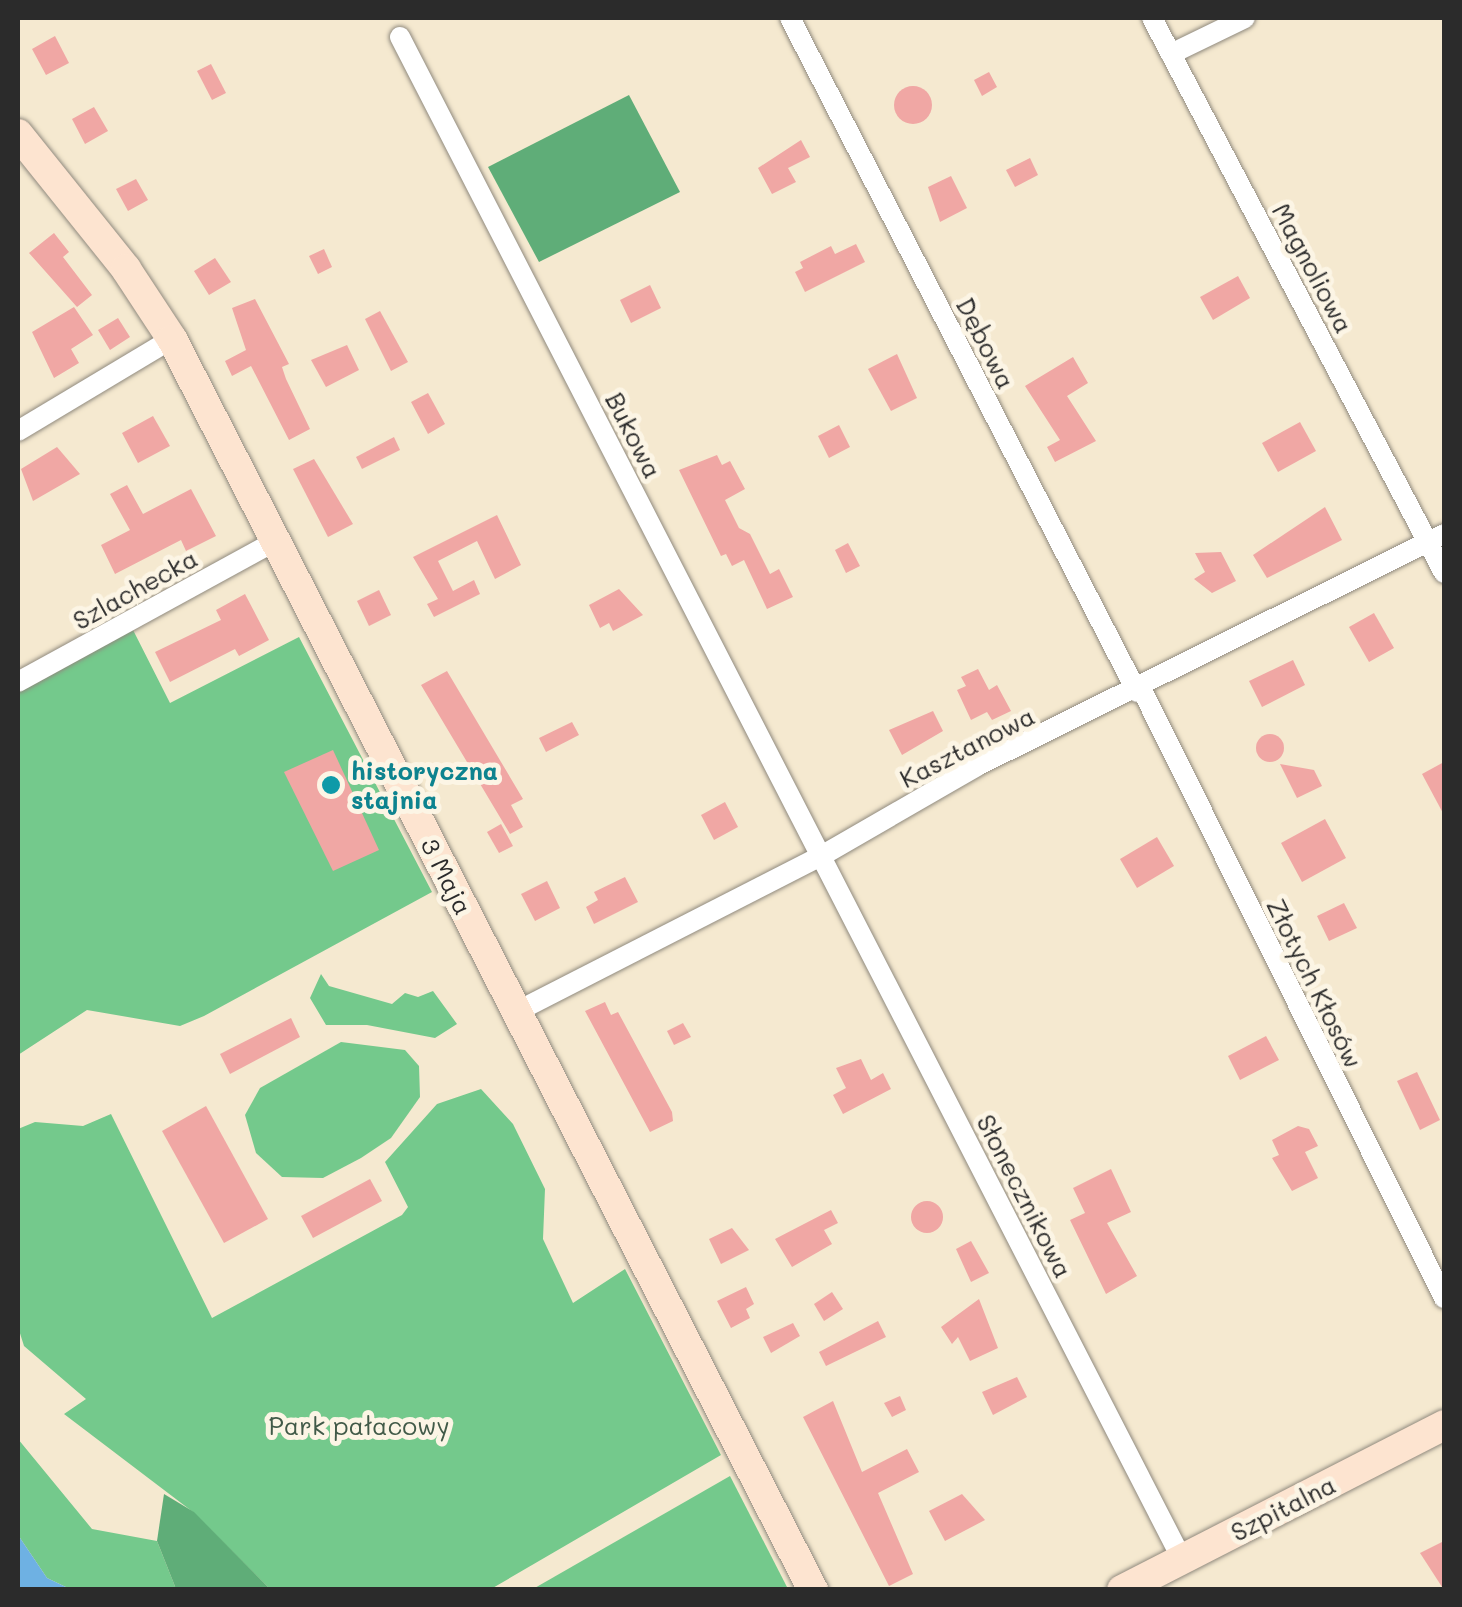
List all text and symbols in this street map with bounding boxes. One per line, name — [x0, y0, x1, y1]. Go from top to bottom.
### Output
street label: Magnoliowa — [1266, 198, 1360, 338]
street label: Dębowa — [950, 292, 1022, 394]
street label: Bukowa — [600, 387, 668, 483]
street label: Szlachecka — [68, 543, 202, 635]
street label: Kasztanowa — [895, 700, 1039, 794]
place label: historyczna stajnia — [351, 756, 498, 815]
marker: historyczna stajnia — [320, 774, 342, 796]
street label: 3 Maja — [415, 833, 479, 919]
street label: Złotych Kłosów — [1261, 894, 1369, 1072]
street label: Słonecznikowa — [971, 1109, 1079, 1283]
park label: Park pałacowy — [269, 1410, 449, 1440]
street label: Szpitalna — [1226, 1469, 1340, 1547]

